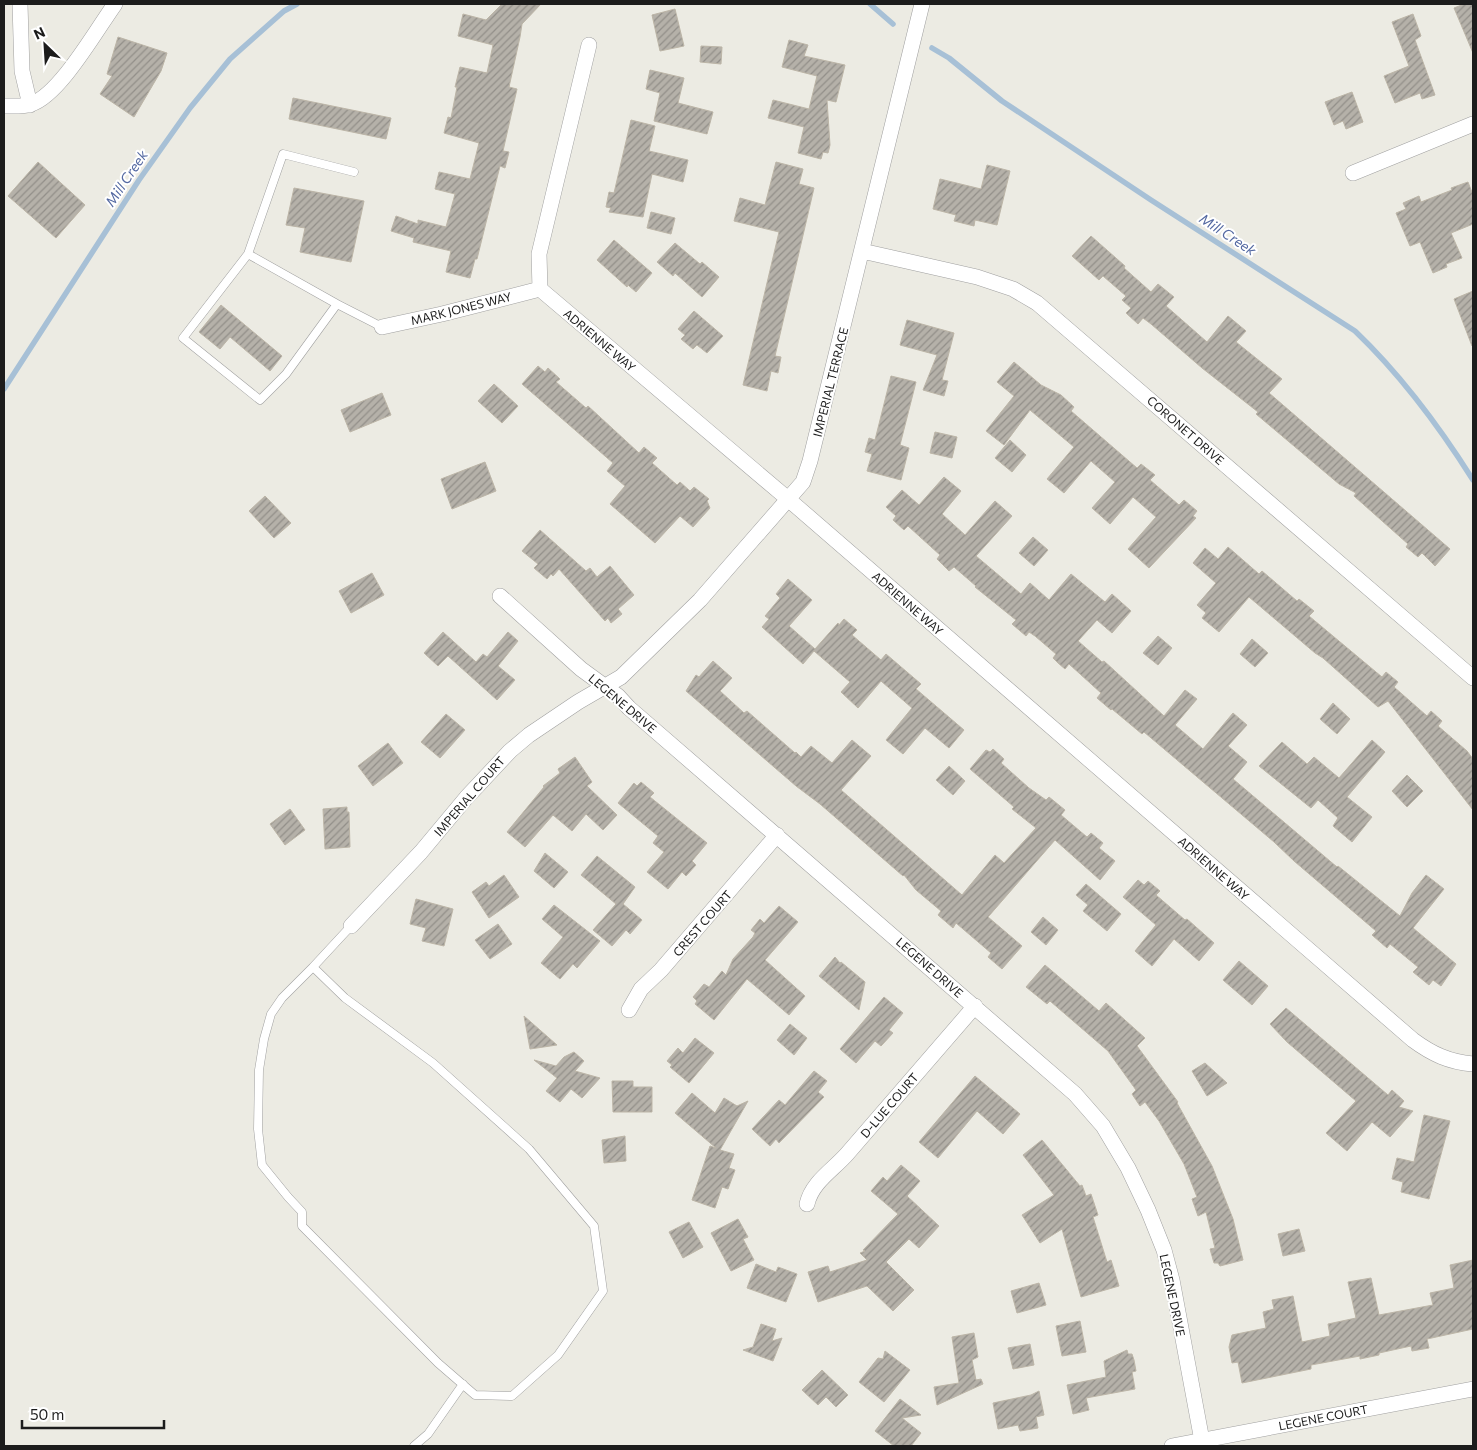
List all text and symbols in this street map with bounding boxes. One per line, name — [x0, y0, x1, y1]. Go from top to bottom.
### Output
north arrow — [20, 20, 70, 70]
text: N — [31, 23, 48, 43]
water label: Mill Creek — [101, 146, 151, 209]
water label: Mill Creek — [1196, 209, 1260, 259]
street label: MARK JONES WAY — [409, 289, 513, 328]
street label: ADRIENNE WAY — [561, 306, 639, 374]
street label: IMPERIAL TERRACE — [810, 326, 850, 438]
street label: CORONET DRIVE — [1145, 393, 1227, 467]
street label: ADRIENNE WAY — [870, 568, 947, 638]
street label: LEGENE DRIVE — [586, 671, 660, 735]
street label: IMPERIAL COURT — [431, 753, 507, 839]
street label: ADRIENNE WAY — [1176, 833, 1253, 903]
street label: CREST COURT — [670, 887, 735, 959]
street label: LEGENE DRIVE — [894, 934, 966, 1000]
street label: D-LUE COURT — [857, 1070, 921, 1140]
street label: LEGENE DRIVE — [1157, 1252, 1189, 1338]
scale bar — [22, 1398, 165, 1430]
street label: LEGENE COURT — [1277, 1401, 1369, 1433]
text: 50 m — [30, 1405, 64, 1423]

